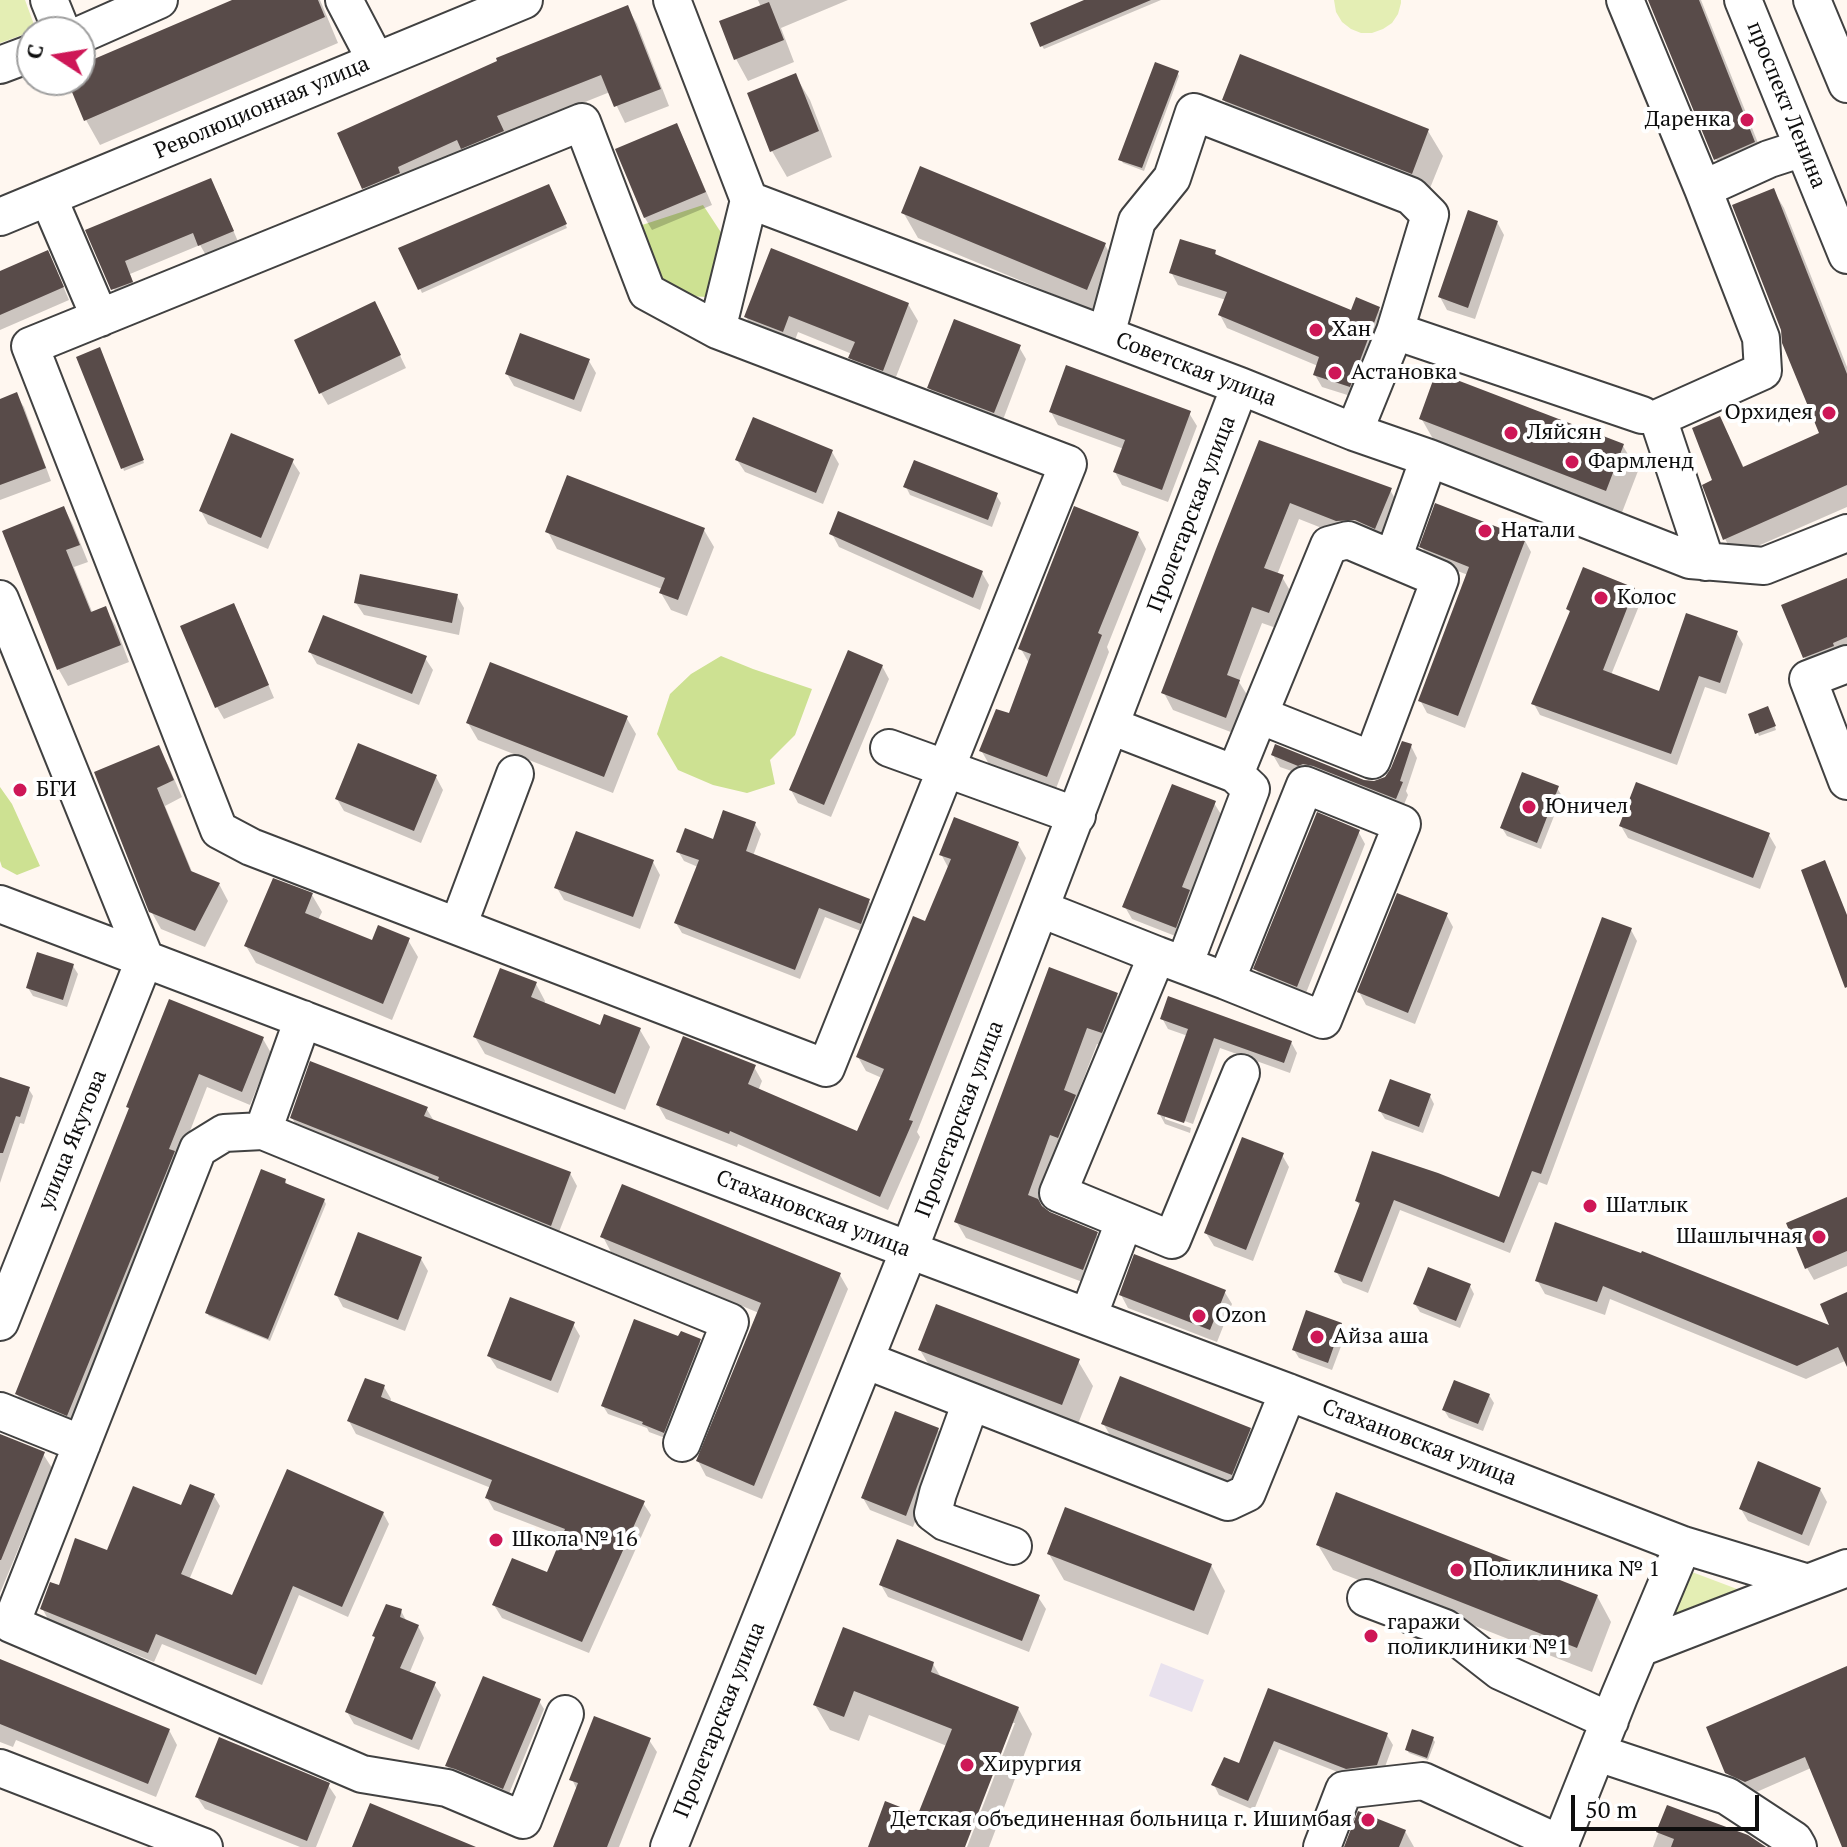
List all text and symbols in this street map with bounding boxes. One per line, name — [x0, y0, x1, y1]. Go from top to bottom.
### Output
north arrow — [16, 16, 96, 96]
street label: проспект Ленина — [1740, 18, 1832, 192]
text: С — [18, 41, 50, 61]
street label: Революционная улица — [151, 51, 373, 165]
place label: Даренка — [1645, 107, 1731, 133]
marker: Даренка — [1738, 111, 1756, 129]
place label: Хан — [1332, 317, 1371, 343]
marker: Хан — [1307, 321, 1325, 339]
street label: Советская улица — [1112, 327, 1280, 413]
place label: Астановка — [1351, 360, 1457, 386]
marker: Астановка — [1326, 364, 1344, 382]
place label: Орхидея — [1725, 400, 1813, 426]
marker: Орхидея — [1820, 404, 1838, 422]
street label: Пролетарская улица — [1142, 412, 1242, 616]
place label: Ляйсян — [1527, 420, 1602, 446]
marker: Ляйсян — [1502, 424, 1520, 442]
place label: Фармленд — [1588, 449, 1694, 475]
marker: Фармленд — [1563, 453, 1581, 471]
place label: Натали — [1501, 518, 1576, 544]
marker: Натали — [1476, 522, 1494, 540]
place label: Колос — [1617, 585, 1676, 611]
marker: Колос — [1592, 589, 1610, 607]
place label: БГИ — [36, 777, 77, 803]
marker: БГИ — [11, 781, 29, 799]
place label: Юничел — [1545, 794, 1628, 820]
marker: Юничел — [1520, 798, 1538, 816]
street label: Пролетарская улица — [910, 1017, 1010, 1221]
street label: улица Якутова — [33, 1066, 113, 1214]
street label: Стахановская улица — [712, 1165, 914, 1263]
place label: Шатлык — [1606, 1193, 1688, 1219]
marker: Шатлык — [1581, 1197, 1599, 1215]
place label: Шашлычная — [1676, 1224, 1803, 1250]
marker: Шашлычная — [1810, 1228, 1828, 1246]
place label: Ozon — [1215, 1303, 1267, 1329]
marker: Ozon — [1190, 1307, 1208, 1325]
place label: Айза аша — [1333, 1324, 1429, 1350]
marker: Айза аша — [1308, 1328, 1326, 1346]
street label: Стахановская улица — [1318, 1394, 1520, 1492]
place label: Школа № 16 — [512, 1527, 638, 1553]
marker: Школа № 16 — [487, 1531, 505, 1549]
place label: Поликлиника № 1 — [1473, 1557, 1660, 1583]
marker: Поликлиника № 1 — [1448, 1561, 1466, 1579]
place label: гаражи поликлиники №1 — [1387, 1610, 1569, 1662]
street label: Пролетарская улица — [669, 1619, 771, 1821]
marker: гаражи поликлиники №1 — [1362, 1627, 1380, 1645]
place label: Хирургия — [983, 1752, 1082, 1778]
marker: Хирургия — [958, 1756, 976, 1774]
scale bar — [1575, 1779, 1763, 1829]
text: 50 m — [1585, 1793, 1637, 1825]
place label: Детская объединенная больница г. Ишимбая — [890, 1807, 1352, 1833]
marker: Детская объединенная больница г. Ишимбая — [1359, 1811, 1377, 1829]

